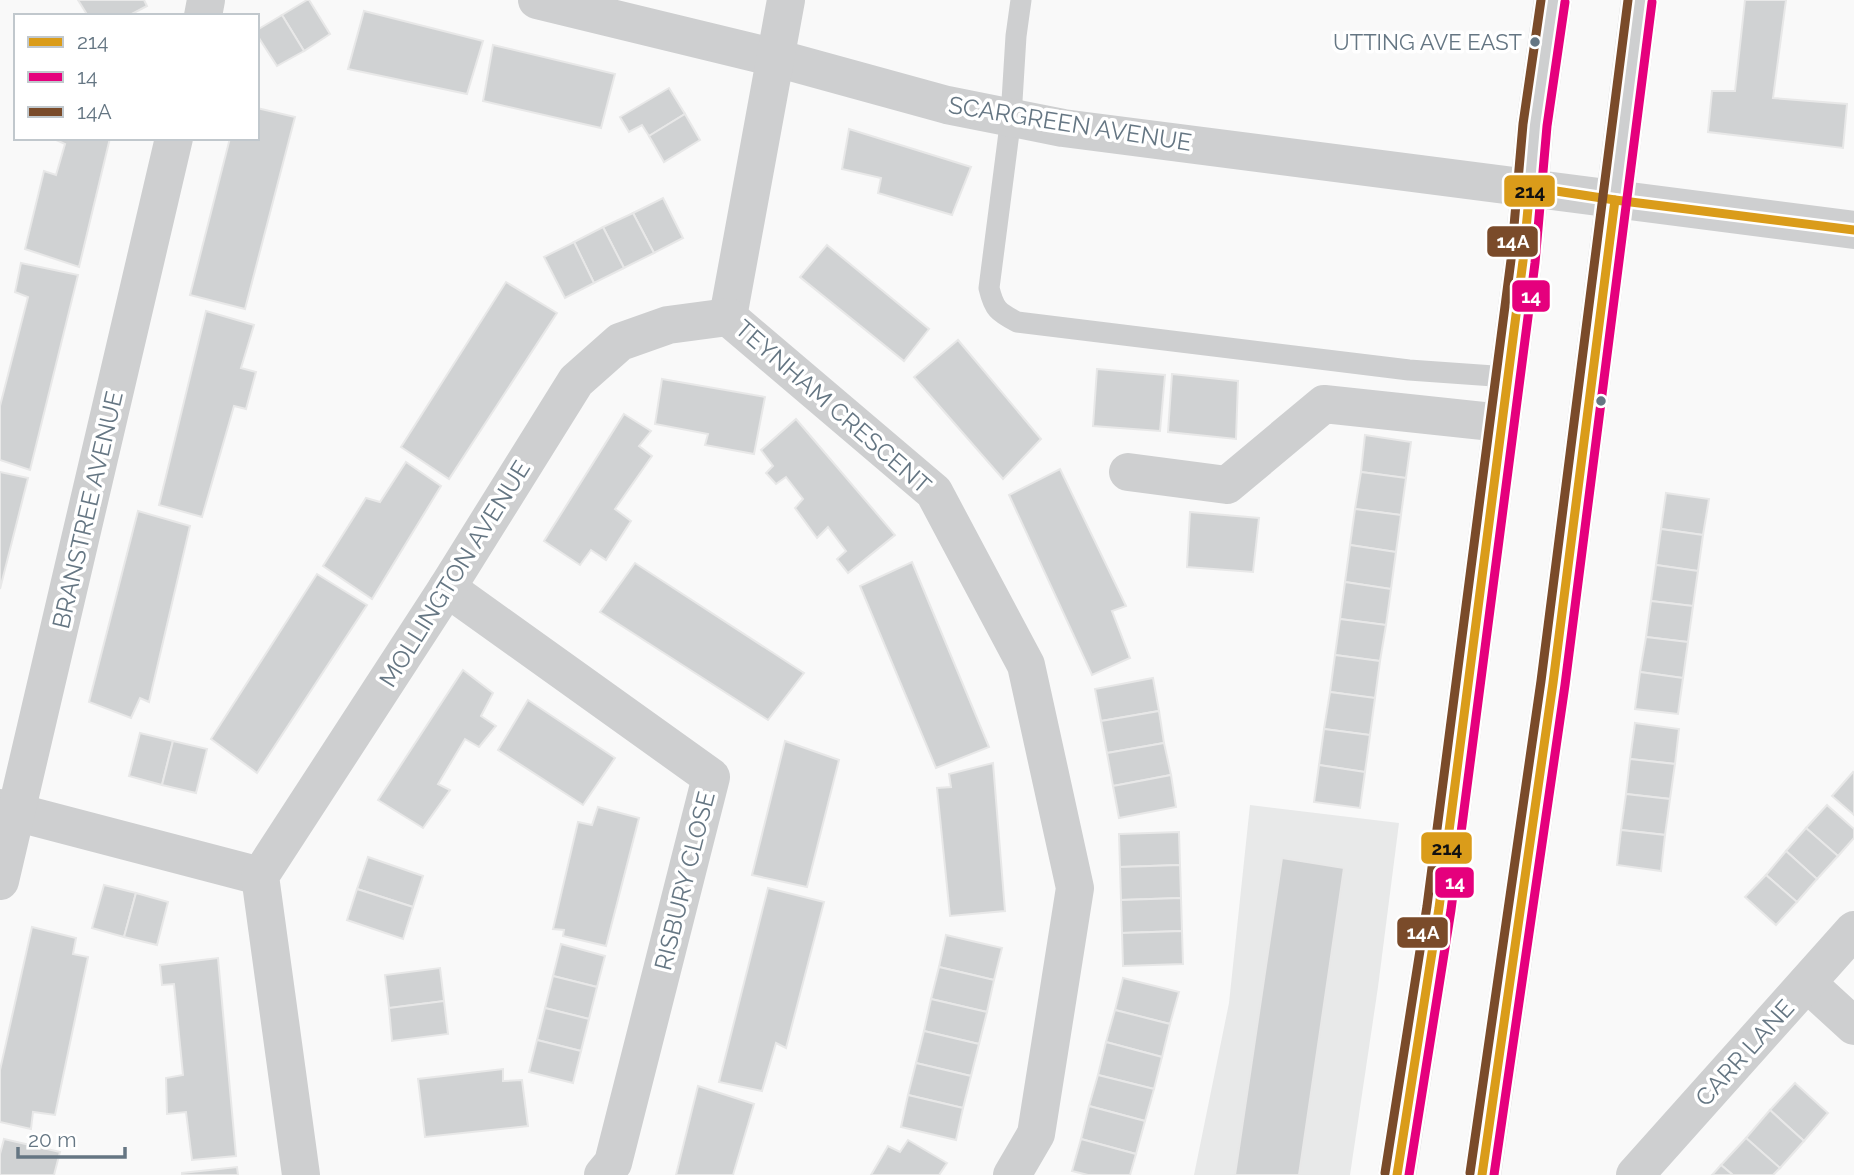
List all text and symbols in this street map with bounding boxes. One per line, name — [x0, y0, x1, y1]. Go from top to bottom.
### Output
legend — [14, 14, 259, 140]
text: 214 — [77, 29, 108, 54]
place label: UTTING AVE EAST — [1333, 29, 1523, 55]
marker: UTTING AVE EAST — [1528, 35, 1542, 49]
text: 14 — [77, 64, 97, 89]
street label: SCARGREEN AVENUE — [946, 90, 1194, 157]
text: 14A — [77, 99, 112, 124]
line badge: 214 — [1503, 174, 1556, 208]
text: 214 — [1515, 180, 1546, 202]
line badge: 14A — [1486, 225, 1539, 258]
text: 14A — [1496, 230, 1530, 252]
line badge: 14 — [1511, 279, 1551, 313]
text: 14 — [1521, 285, 1541, 307]
street label: TEYNHAM CRESCENT — [729, 314, 937, 500]
street label: BRANSTREE AVENUE — [46, 388, 129, 631]
unlabelled marker — [1594, 394, 1608, 408]
street label: MOLLINGTON AVENUE — [373, 455, 536, 692]
street label: RISBURY CLOSE — [648, 789, 721, 973]
line badge: 214 — [1420, 831, 1473, 865]
text: 214 — [1432, 837, 1463, 859]
line badge: 14 — [1434, 866, 1475, 899]
text: 14 — [1445, 871, 1465, 893]
line badge: 14A — [1396, 916, 1449, 949]
text: 14A — [1406, 921, 1440, 943]
street label: CARR LANE — [1689, 993, 1800, 1112]
scale bar — [18, 1116, 124, 1160]
text: 20 m — [28, 1127, 76, 1152]

